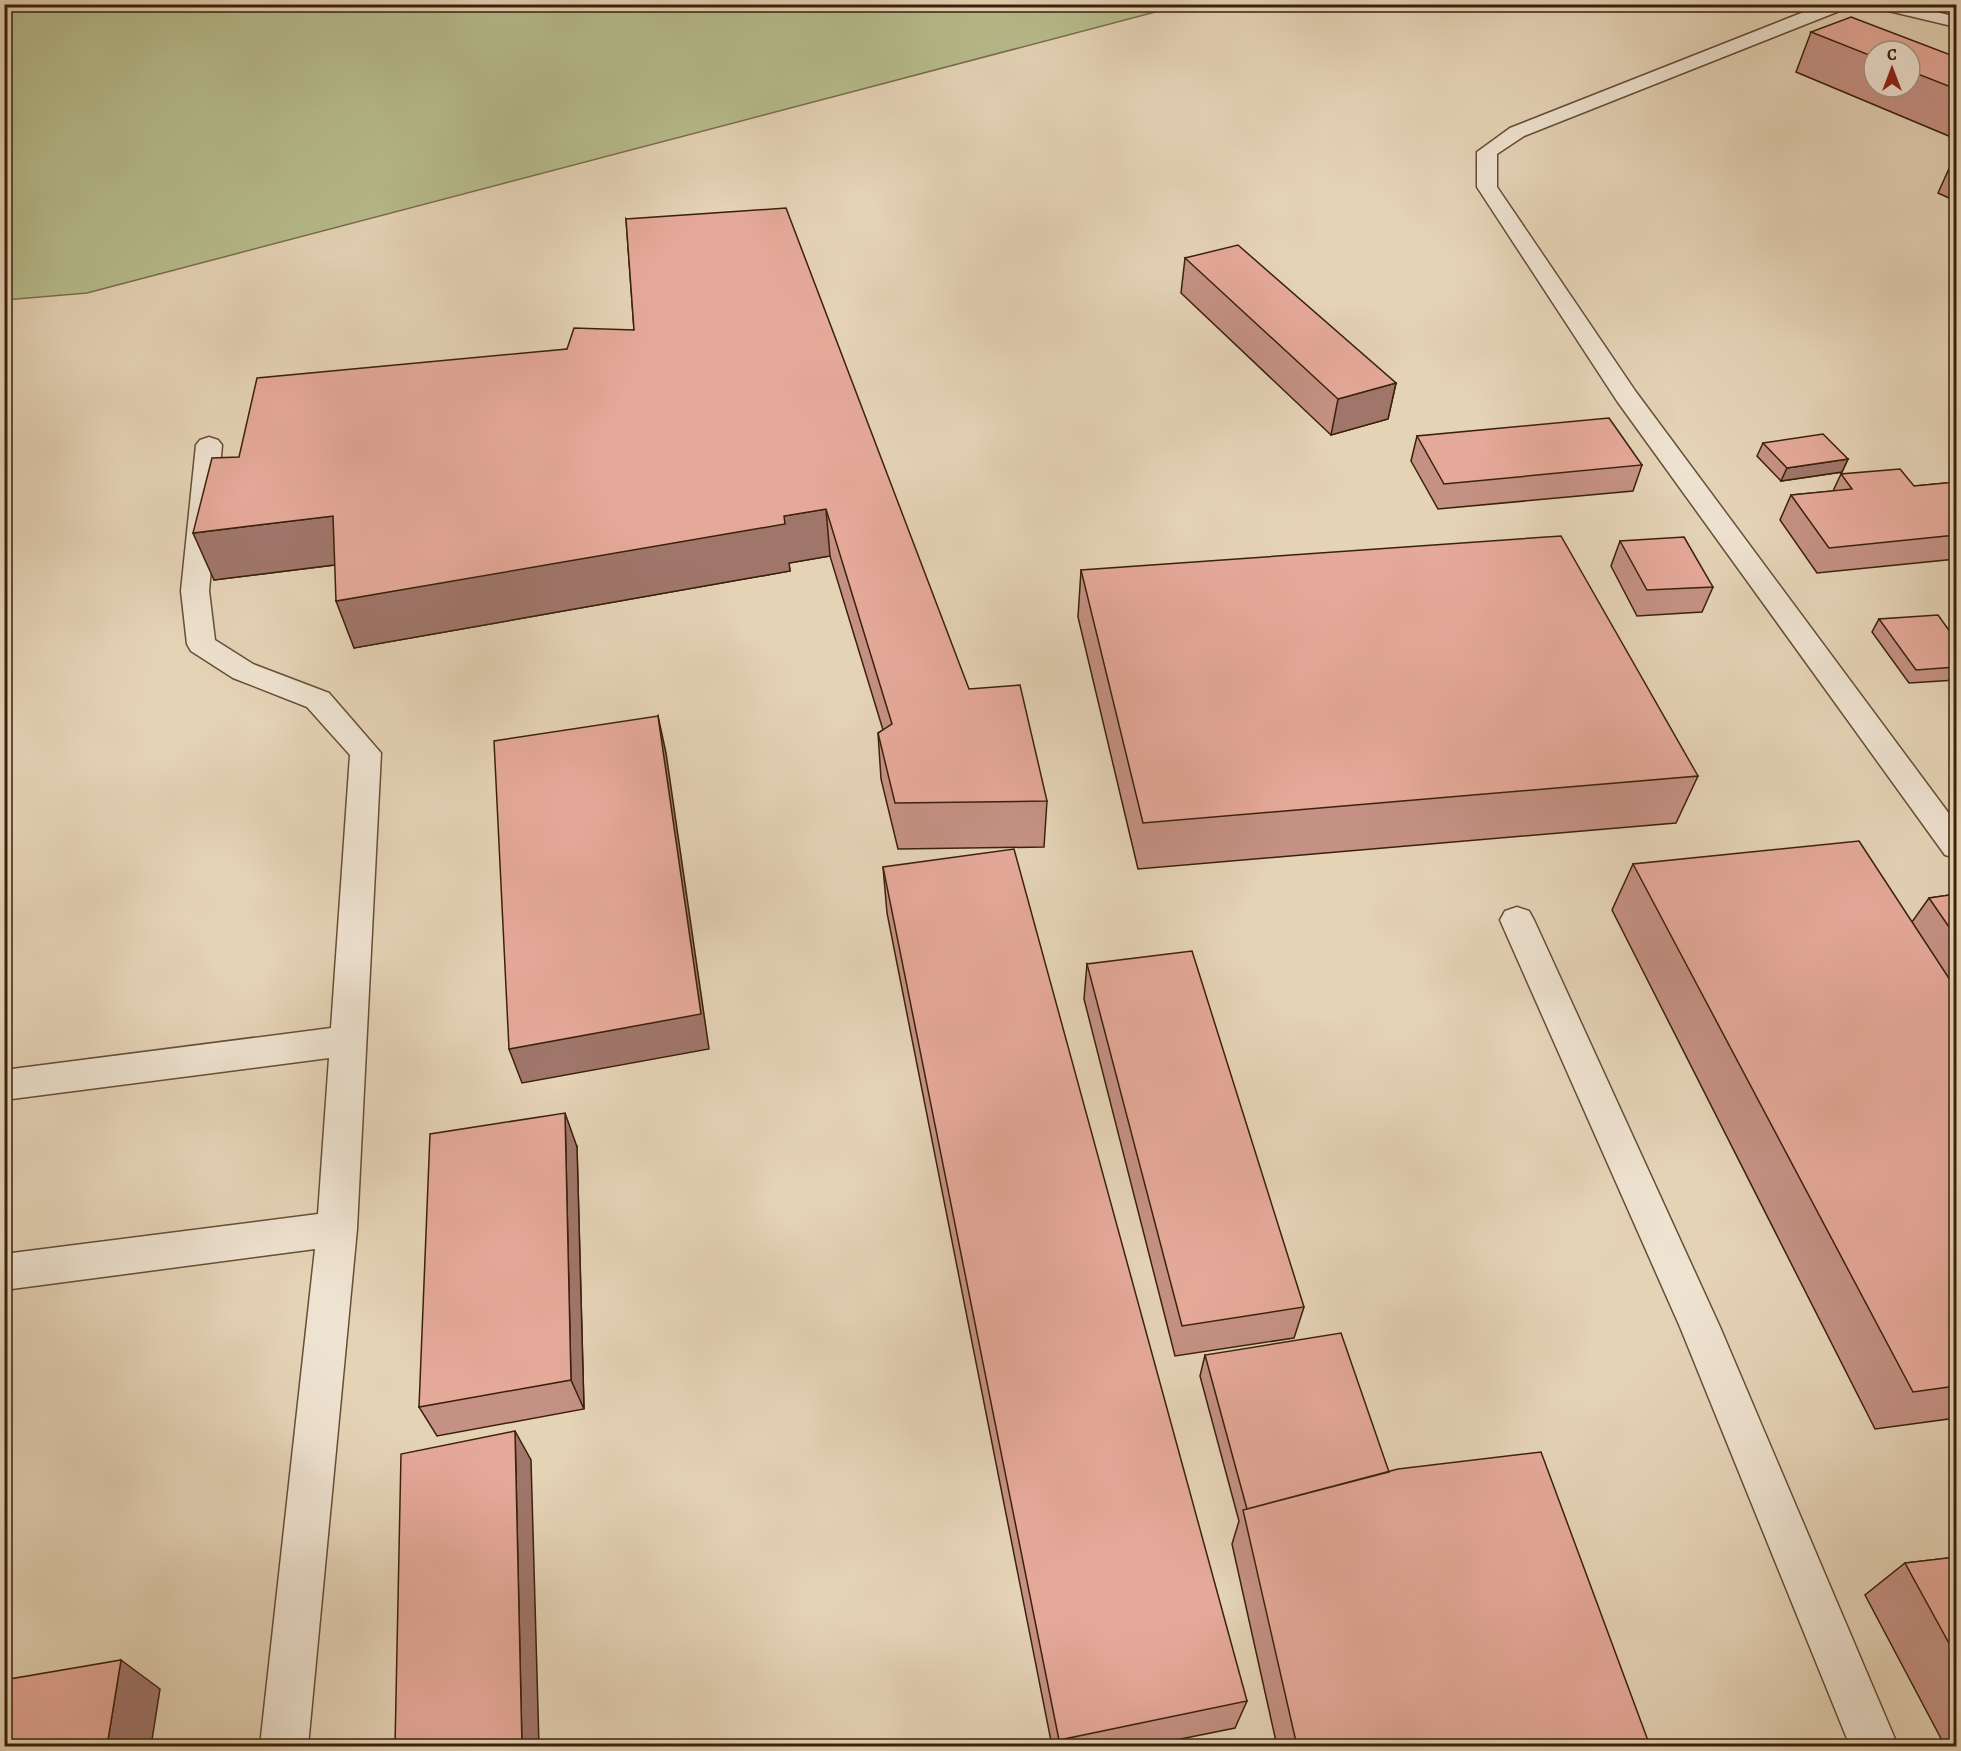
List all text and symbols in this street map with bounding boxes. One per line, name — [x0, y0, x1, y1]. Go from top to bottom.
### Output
north arrow — [1862, 39, 1922, 99]
text: С — [1887, 44, 1897, 66]

